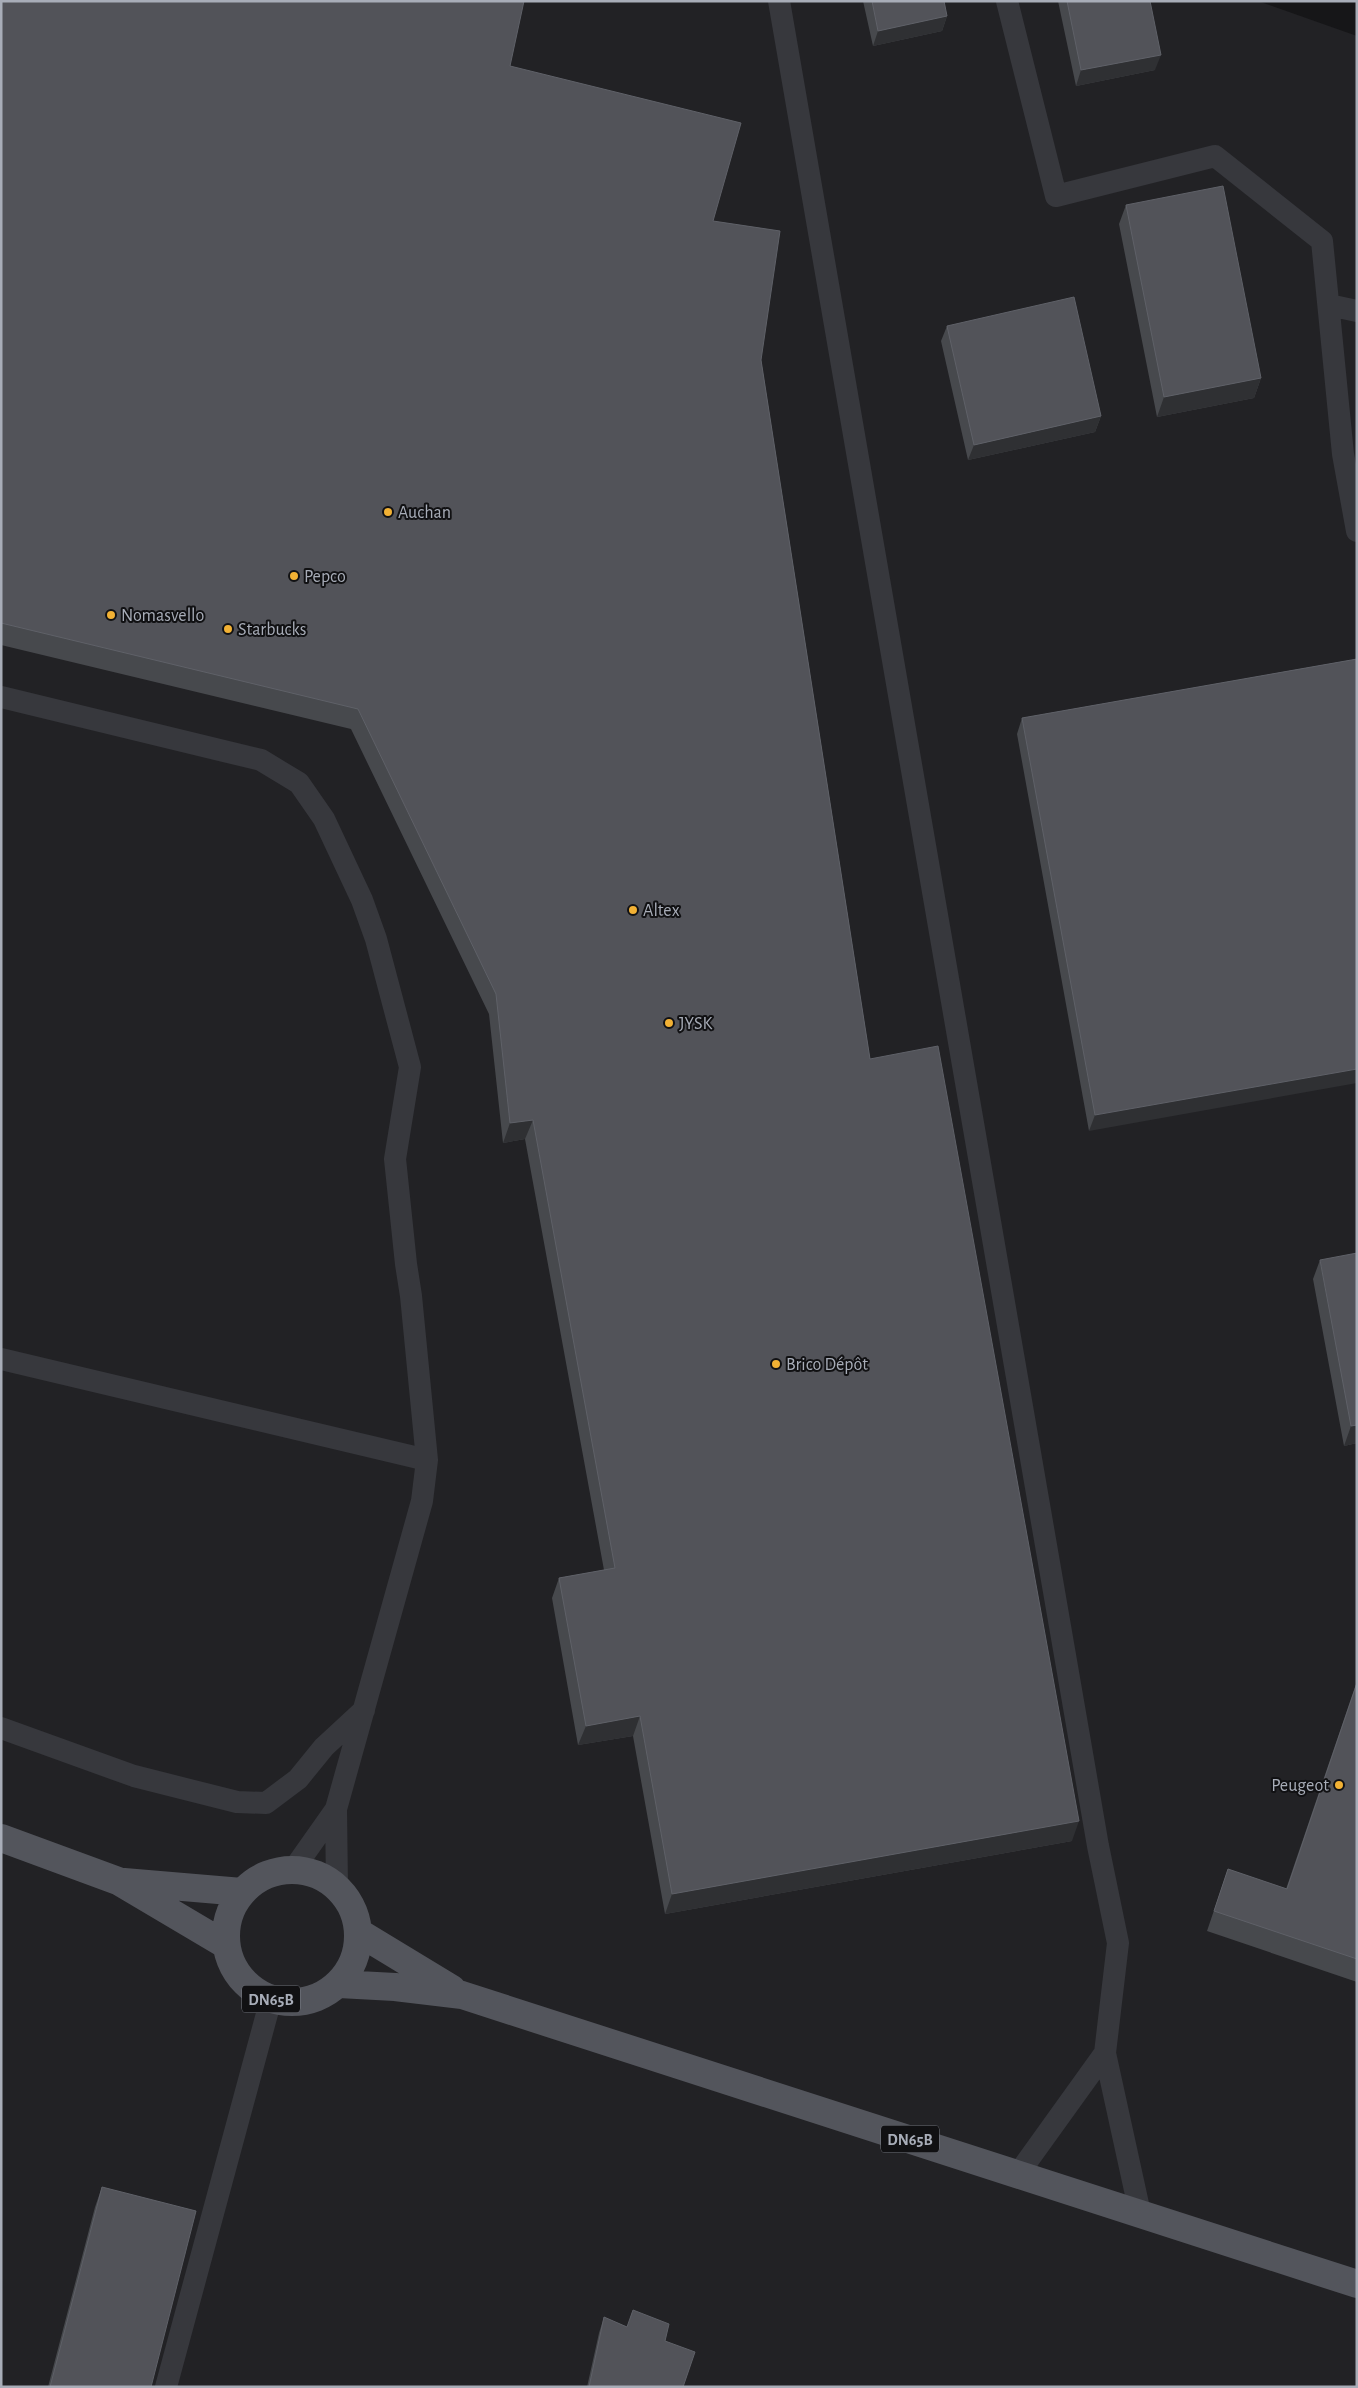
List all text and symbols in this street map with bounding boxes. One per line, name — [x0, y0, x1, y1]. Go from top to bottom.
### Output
place label: Auchan — [398, 504, 451, 522]
marker: Auchan — [382, 506, 394, 518]
place label: Pepco — [304, 568, 346, 586]
marker: Pepco — [288, 570, 300, 582]
place label: Nomasvello — [121, 607, 205, 625]
marker: Nomasvello — [105, 609, 117, 621]
place label: Starbucks — [238, 621, 306, 639]
marker: Starbucks — [222, 623, 234, 635]
place label: Altex — [643, 902, 680, 920]
marker: Altex — [627, 904, 639, 916]
place label: JYSK — [679, 1015, 713, 1033]
marker: JYSK — [663, 1017, 675, 1029]
place label: Brico Dépôt — [786, 1356, 868, 1374]
marker: Brico Dépôt — [770, 1358, 782, 1370]
place label: Peugeot — [1271, 1777, 1329, 1795]
marker: Peugeot — [1333, 1779, 1345, 1791]
road number: DN65B — [242, 1986, 300, 2012]
road number: DN65B — [881, 2126, 939, 2152]

